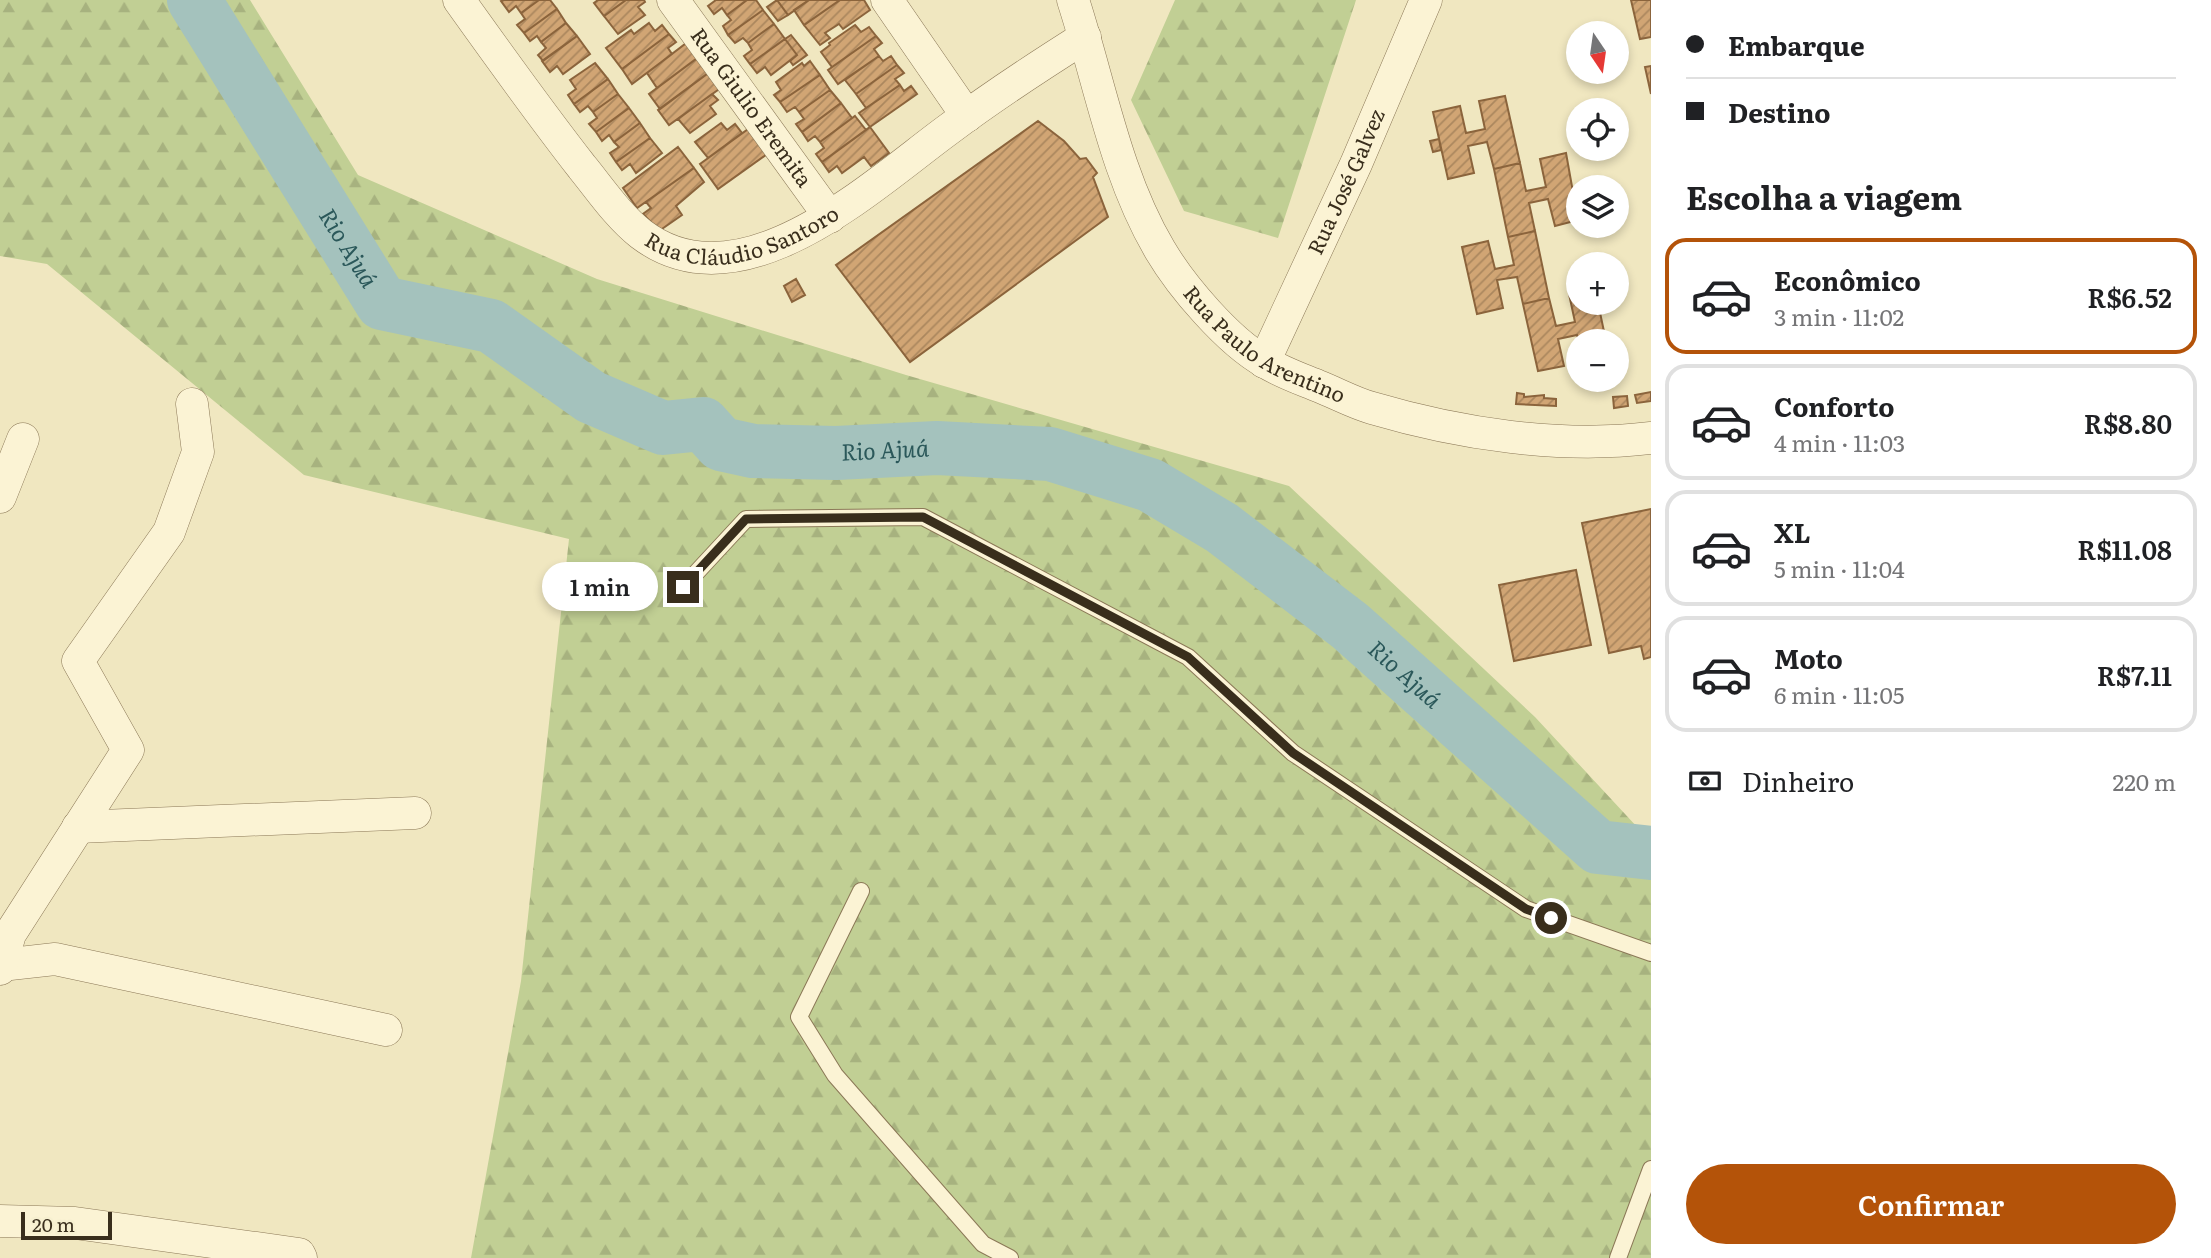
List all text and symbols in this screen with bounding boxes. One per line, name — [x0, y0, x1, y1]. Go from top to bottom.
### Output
street label: Rua Giulio Eremita — [685, 20, 822, 193]
north arrow — [1566, 21, 1629, 84]
map controls — [1566, 21, 1629, 392]
text: Embarque — [1728, 25, 1865, 64]
text: Destino — [1728, 92, 1831, 131]
button: locate — [1566, 98, 1629, 161]
street label: Rua José Galvez — [1298, 103, 1391, 259]
text: Escolha a viagem — [1686, 172, 1962, 220]
button: layers — [1566, 175, 1629, 238]
street label: Rua Cláudio Santoro — [640, 196, 844, 271]
water label: Rio Ajuá — [312, 201, 387, 293]
button: + — [1566, 252, 1629, 315]
text: Econômico — [1774, 260, 1921, 299]
icon: car — [1690, 265, 1753, 328]
text: R$6.52 — [2087, 277, 2172, 316]
street label: Rua Paulo Arentino — [1177, 278, 1351, 409]
text: 3 min · 11:02 — [1774, 299, 1904, 333]
button: − — [1566, 329, 1629, 392]
text: Conforto — [1774, 386, 1894, 425]
icon: car — [1690, 391, 1753, 454]
text: R$8.80 — [2084, 403, 2172, 442]
text: 4 min · 11:03 — [1774, 425, 1905, 459]
water label: Rio Ajuá — [840, 429, 930, 468]
text: XL — [1774, 512, 1811, 551]
icon: car — [1690, 517, 1753, 580]
text: R$11.08 — [2077, 529, 2172, 568]
text: 5 min · 11:04 — [1774, 551, 1905, 585]
callout: 1 min — [543, 562, 658, 612]
text: 1 min — [570, 569, 630, 603]
route end — [667, 571, 699, 603]
water label: Rio Ajuá — [1362, 631, 1450, 715]
text: Moto — [1774, 638, 1843, 677]
icon: car — [1690, 643, 1753, 706]
text: R$7.11 — [2097, 655, 2172, 694]
text: 6 min · 11:05 — [1774, 677, 1904, 711]
text: Dinheiro — [1742, 761, 1854, 800]
icon: cash — [1686, 762, 1724, 800]
text: 220 m — [2112, 764, 2176, 798]
route start — [1535, 902, 1567, 934]
button: Confirmar — [1686, 1164, 2176, 1244]
scale bar — [21, 1209, 112, 1241]
text: 20 m — [32, 1210, 75, 1238]

